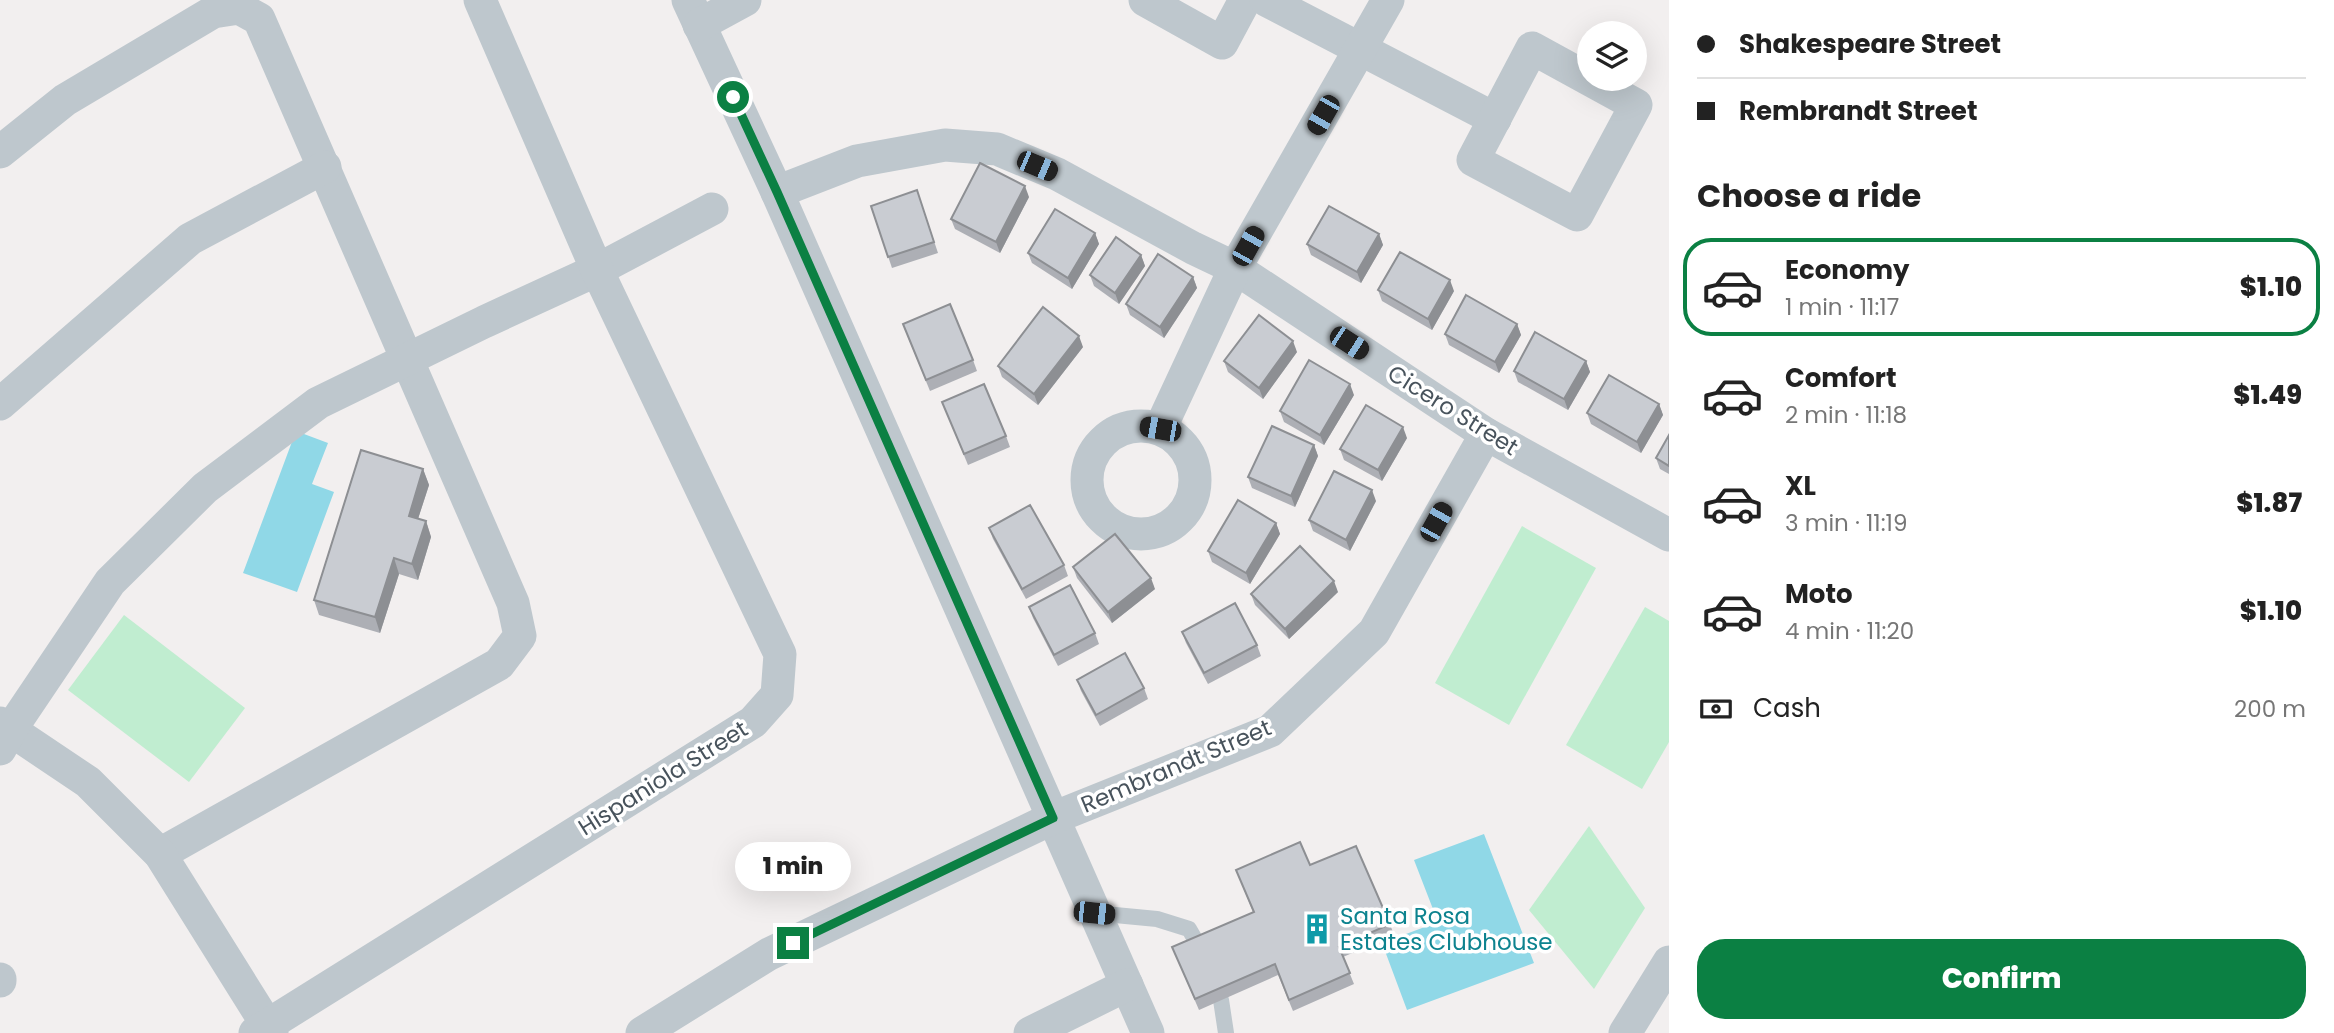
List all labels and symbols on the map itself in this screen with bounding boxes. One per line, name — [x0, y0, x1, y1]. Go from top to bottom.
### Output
route start — [717, 81, 749, 113]
car — [1304, 92, 1343, 138]
car — [1014, 148, 1061, 184]
car — [1229, 223, 1268, 269]
car — [1326, 323, 1373, 363]
street label: Cicero Street — [1382, 357, 1524, 463]
car — [1138, 415, 1183, 443]
car — [1417, 499, 1456, 545]
street label: Rembrandt Street — [1076, 711, 1276, 821]
street label: Hispaniola Street — [572, 713, 754, 843]
callout: 1 min — [735, 842, 851, 890]
car — [1073, 900, 1116, 926]
place label: Santa Rosa Estates Clubhouse — [1340, 900, 1553, 958]
building icon: Santa Rosa Estates Clubhouse — [1300, 912, 1334, 946]
route end — [777, 927, 809, 959]

